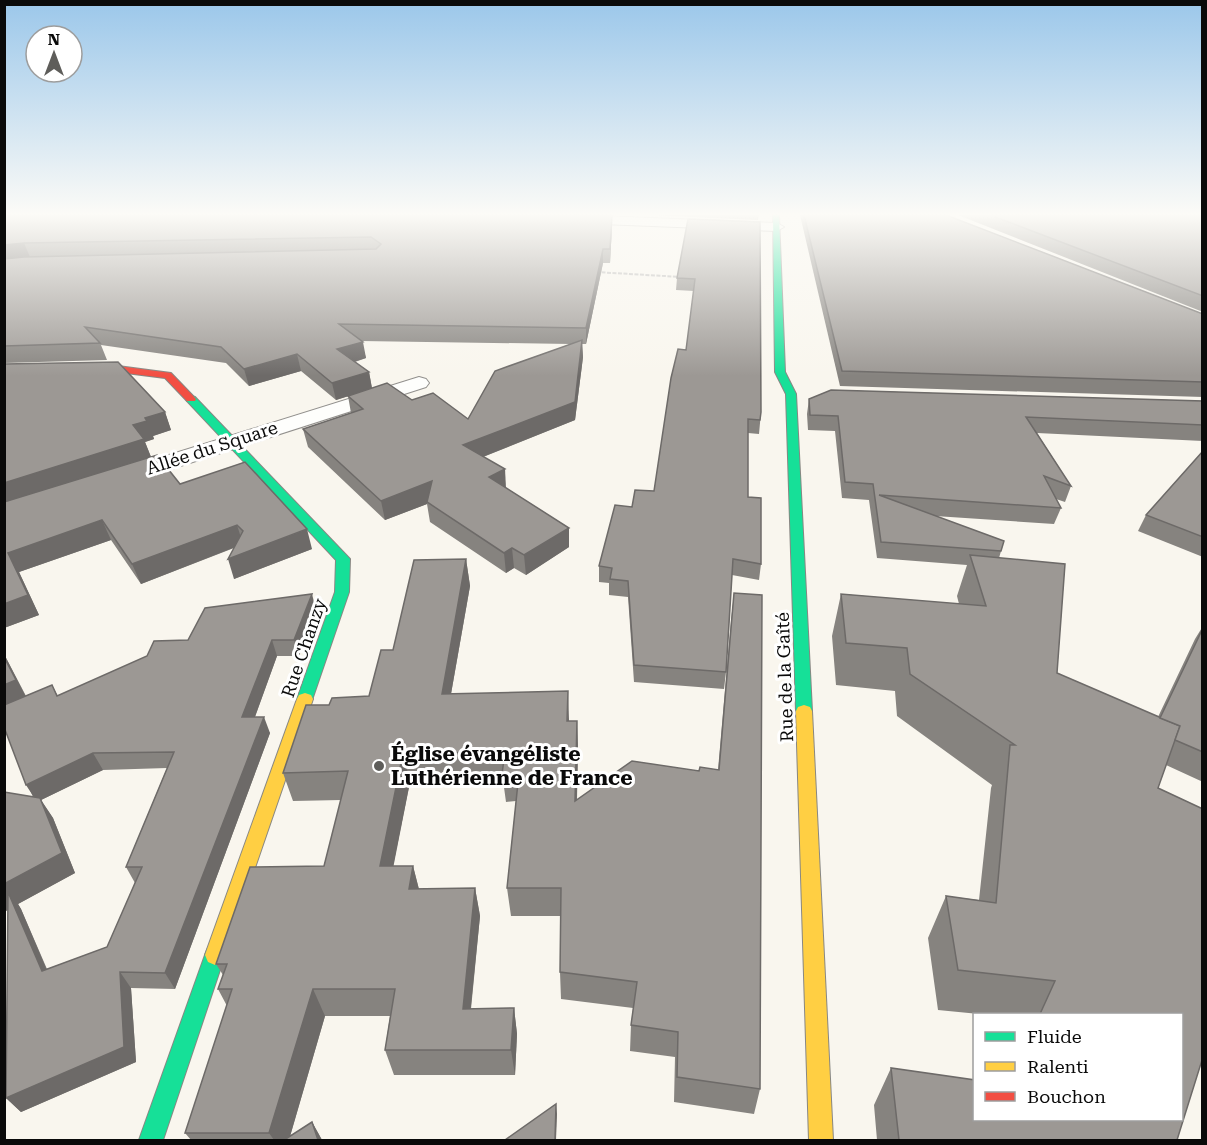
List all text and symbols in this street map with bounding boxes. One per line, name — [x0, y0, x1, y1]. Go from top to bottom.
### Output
north arrow — [24, 24, 84, 84]
text: N — [48, 30, 60, 49]
street label: Allée du Square — [144, 416, 280, 479]
street label: Rue Chanzy — [277, 595, 330, 700]
street label: Rue de la Gaîté — [772, 612, 797, 742]
place label: Église évangéliste Luthérienne de France — [391, 741, 632, 790]
marker: Église évangéliste Luthérienne de France — [372, 759, 386, 773]
legend — [973, 1013, 1183, 1121]
text: Fluide — [1027, 1026, 1082, 1047]
text: Ralenti — [1027, 1056, 1089, 1077]
text: Bouchon — [1027, 1086, 1106, 1107]

